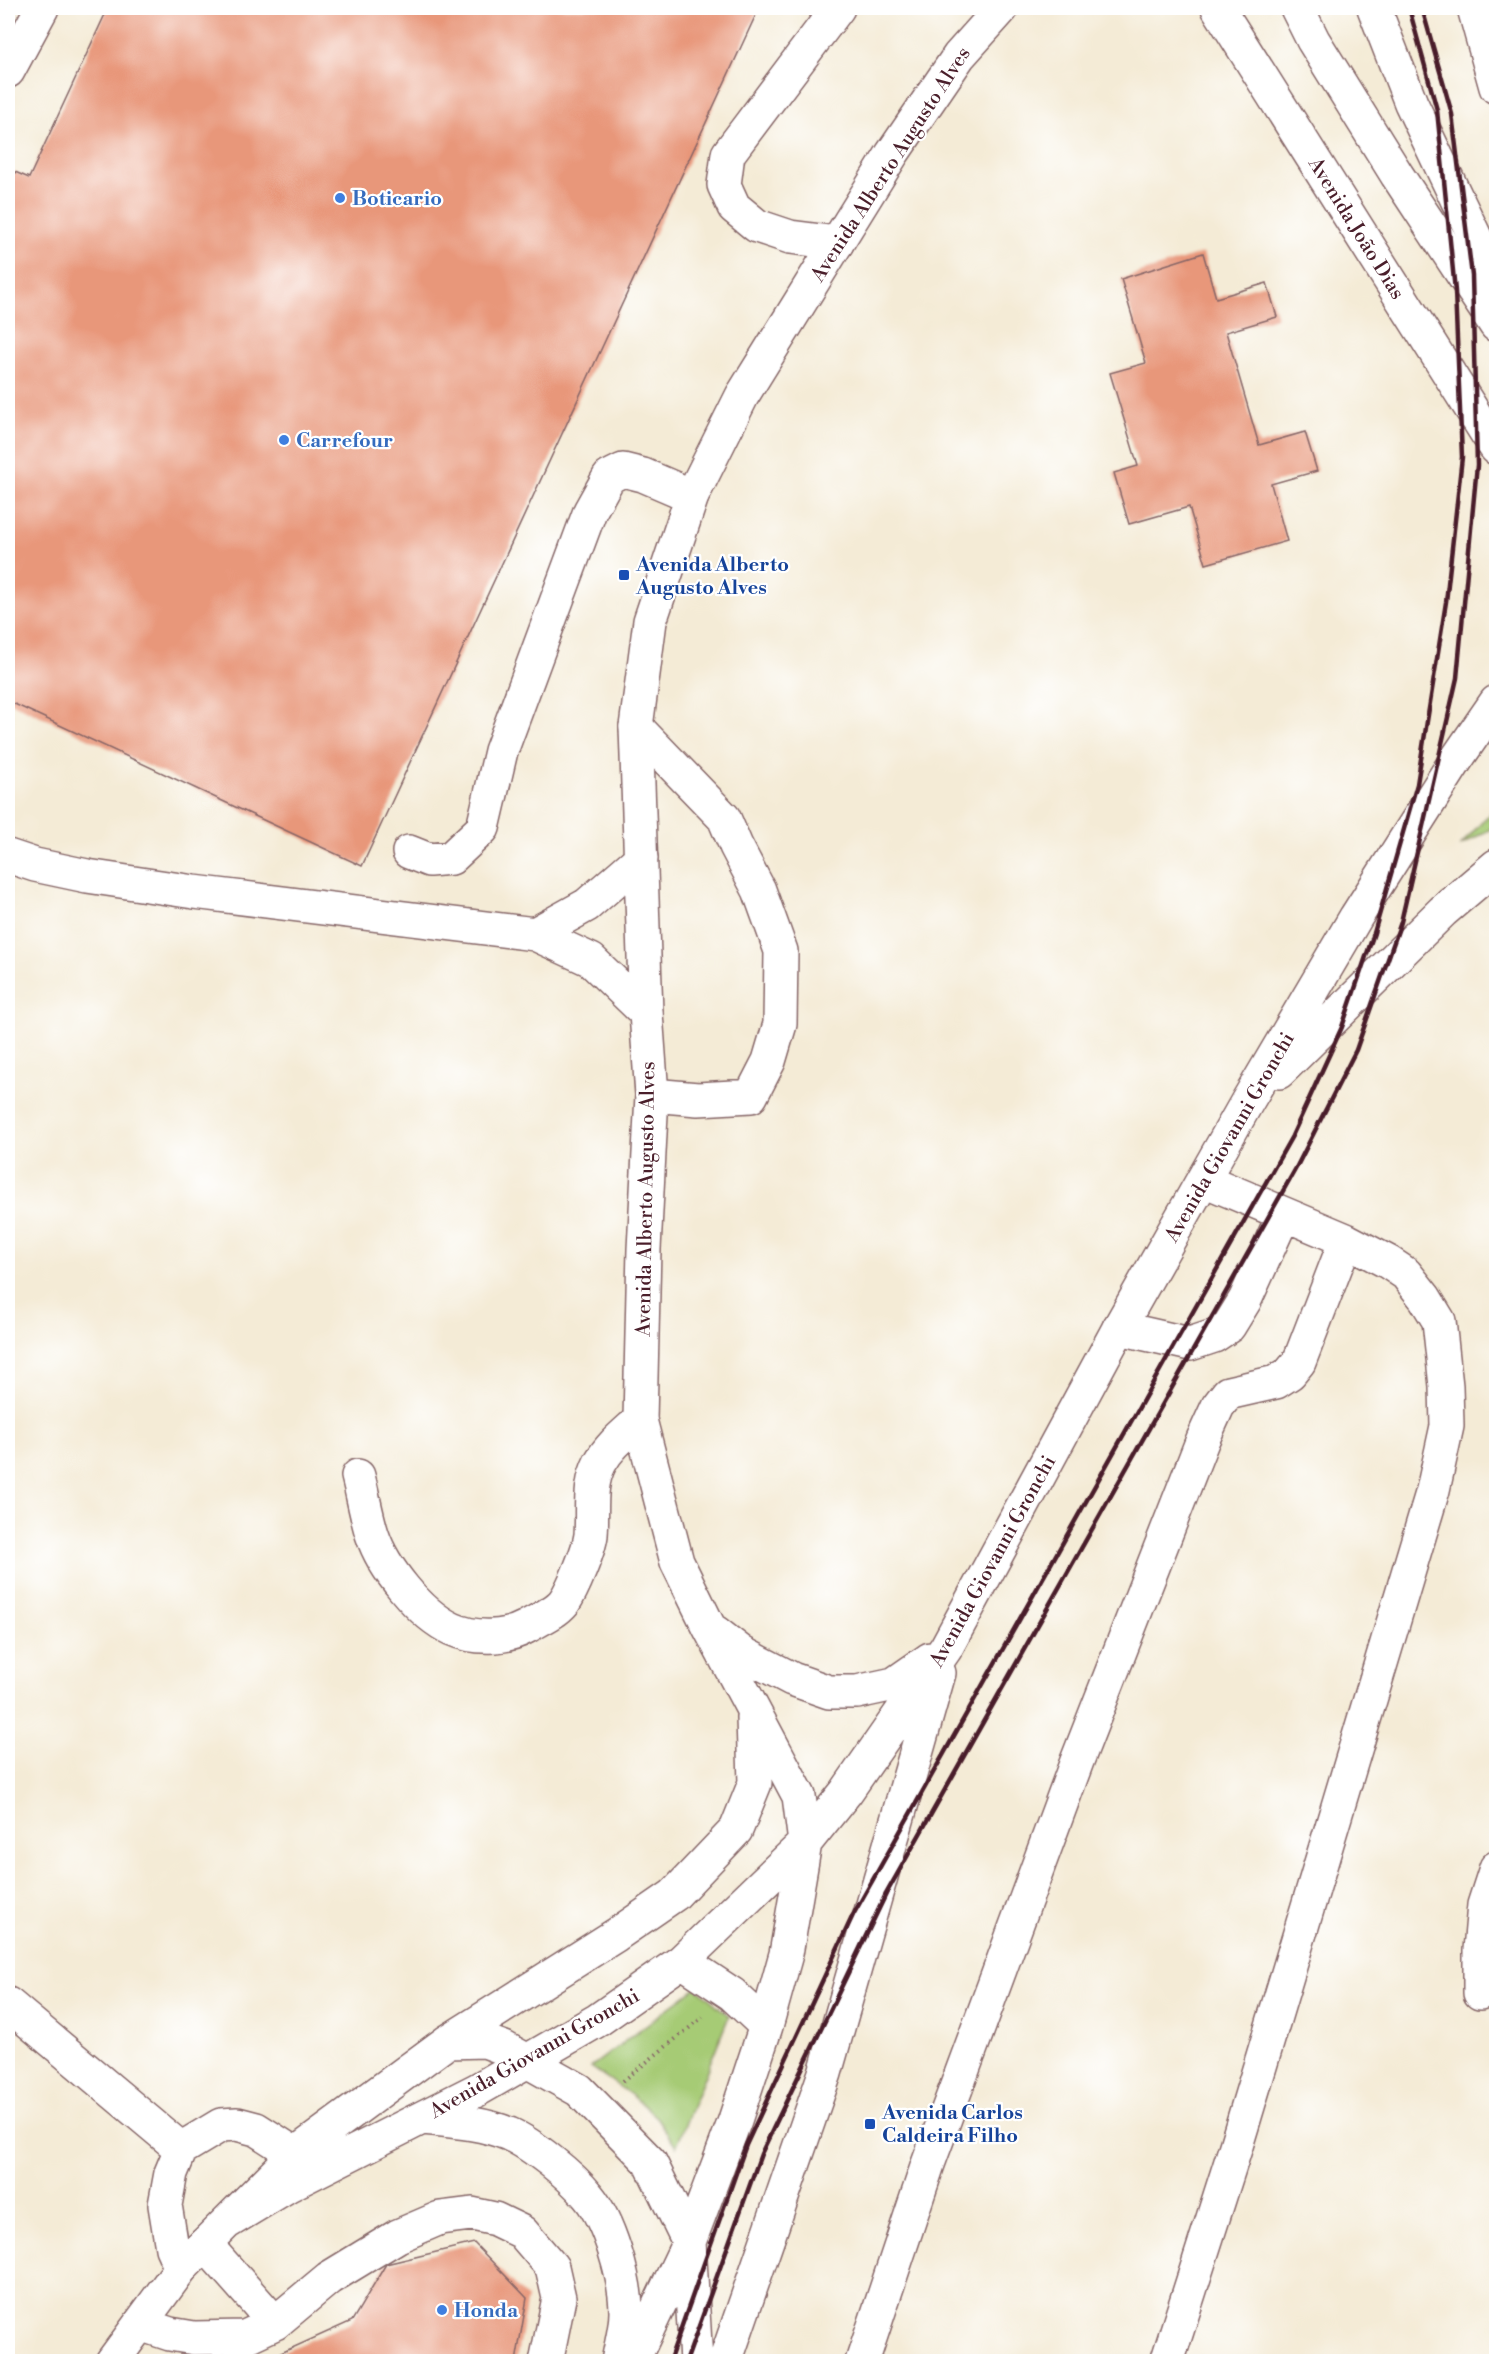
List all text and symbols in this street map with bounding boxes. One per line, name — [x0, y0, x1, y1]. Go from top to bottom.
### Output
street label: Avenida Alberto Augusto Alves — [805, 43, 977, 288]
street label: Avenida João Dias — [1301, 152, 1409, 305]
place label: Boticario — [352, 187, 442, 212]
marker: Boticario — [333, 191, 347, 205]
place label: Carrefour — [296, 429, 393, 454]
marker: Carrefour — [277, 433, 291, 447]
place label: Avenida Alberto Augusto Alves — [635, 553, 789, 601]
marker: Avenida Alberto Augusto Alves — [617, 568, 631, 582]
street label: Avenida Giovanni Gronchi — [1159, 1028, 1301, 1248]
street label: Avenida Alberto Augusto Alves — [632, 1061, 661, 1338]
street label: Avenida Giovanni Gronchi — [924, 1451, 1062, 1673]
street label: Avenida Giovanni Gronchi — [425, 1984, 644, 2125]
place label: Avenida Carlos Caldeira Filho — [881, 2101, 1023, 2149]
marker: Avenida Carlos Caldeira Filho — [863, 2117, 877, 2131]
place label: Honda — [454, 2299, 518, 2324]
marker: Honda — [435, 2303, 449, 2317]

